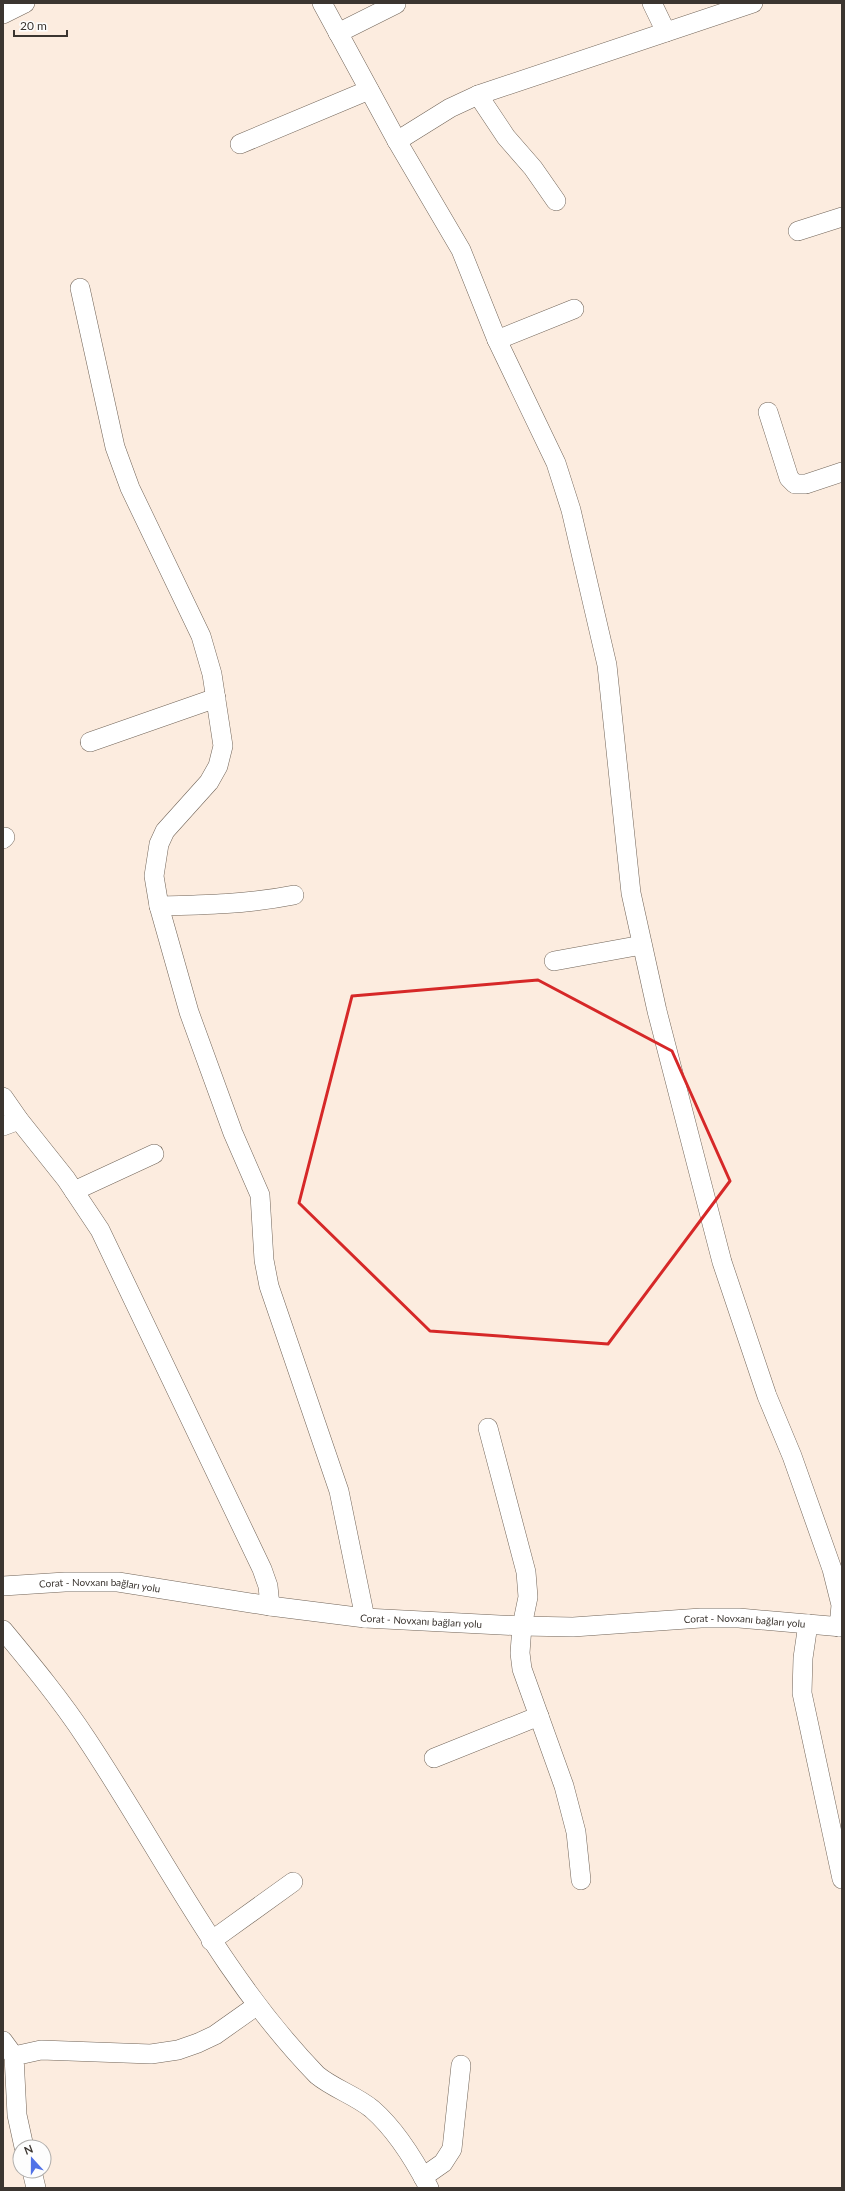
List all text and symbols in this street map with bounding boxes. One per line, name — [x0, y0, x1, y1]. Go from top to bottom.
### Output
scale bar — [14, 12, 67, 38]
text: 20 m — [20, 18, 47, 33]
street label: Corat - Novxanı bağları yolu — [39, 1576, 161, 1595]
street label: Corat - Novxanı bağları yolu — [359, 1611, 482, 1630]
street label: Corat - Novxanı bağları yolu — [683, 1612, 806, 1630]
north arrow — [12, 2139, 52, 2179]
text: N — [22, 2142, 35, 2157]

